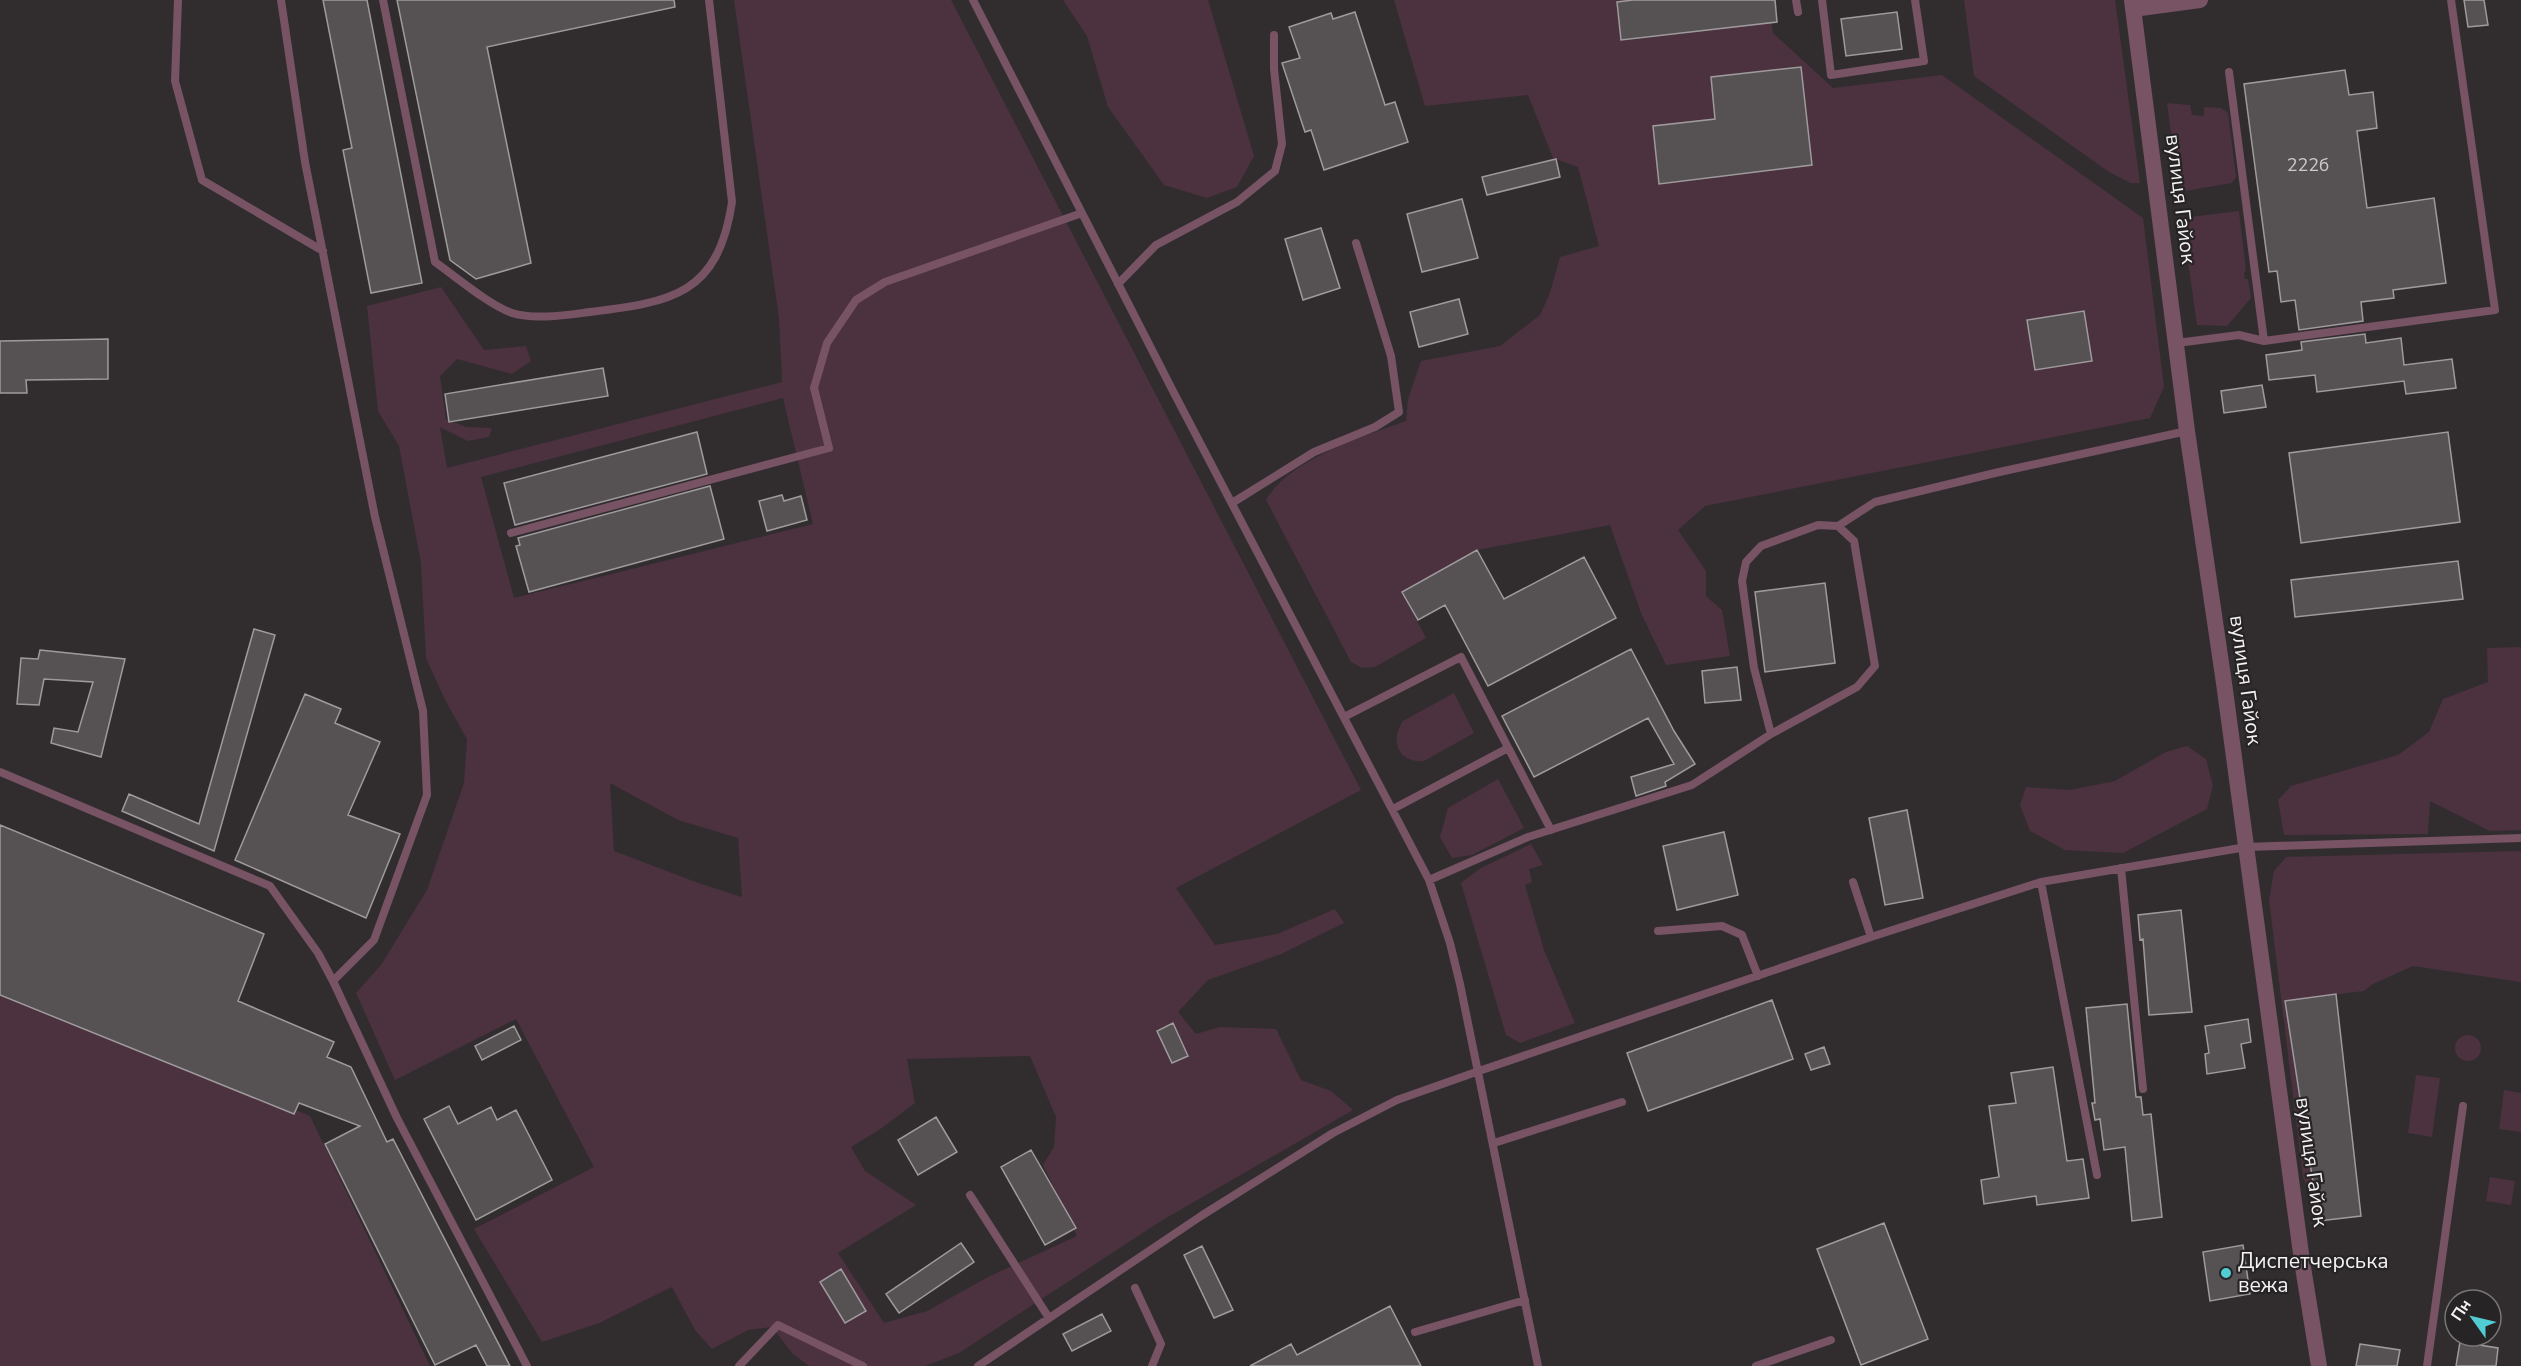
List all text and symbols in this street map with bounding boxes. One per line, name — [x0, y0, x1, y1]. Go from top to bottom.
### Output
street label: вулиця Гайок — [2159, 133, 2203, 266]
house number: 222б — [2287, 153, 2329, 177]
street label: вулиця Гайок — [2223, 613, 2269, 748]
street label: вулиця Гайок — [2289, 1095, 2335, 1230]
place label: Диспетчерська вежа — [2238, 1247, 2389, 1299]
marker: Диспетчерська вежа — [2219, 1266, 2233, 1280]
north arrow — [2443, 1288, 2503, 1348]
text: Пн — [2446, 1295, 2477, 1325]

